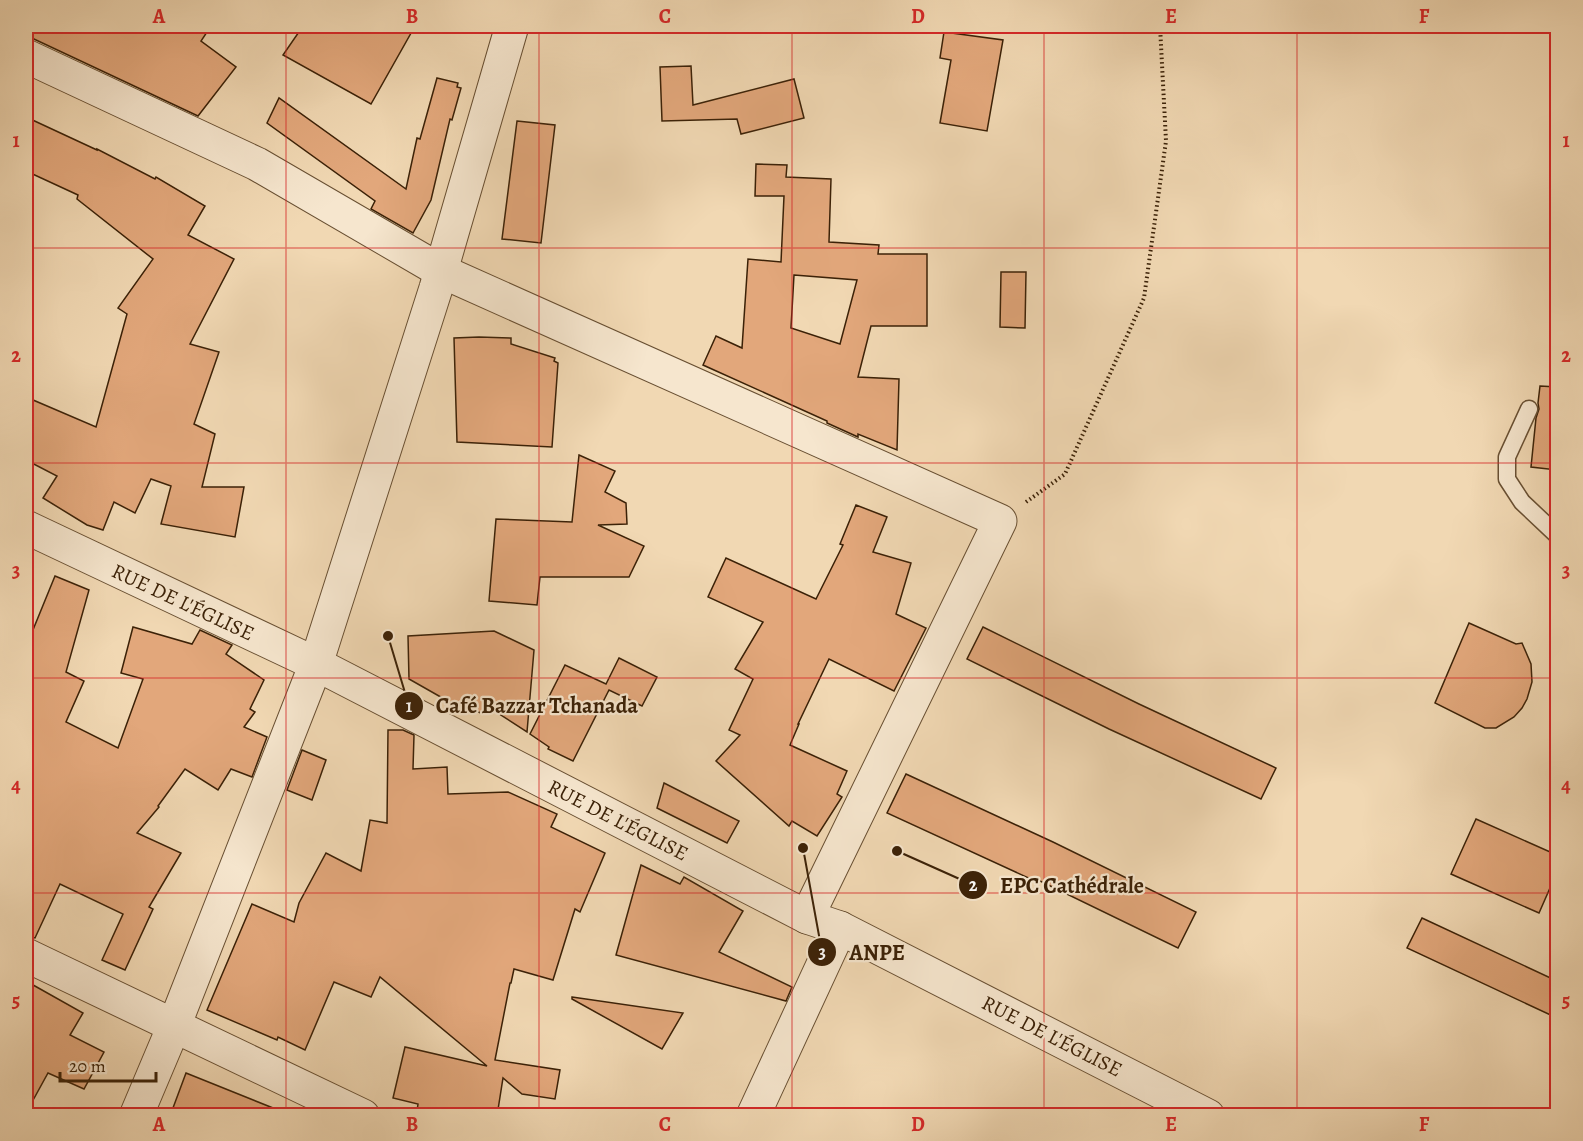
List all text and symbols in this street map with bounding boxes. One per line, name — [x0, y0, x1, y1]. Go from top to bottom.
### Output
text: A — [152, 3, 166, 30]
text: B — [406, 3, 418, 30]
text: C — [659, 3, 671, 30]
text: D — [911, 3, 925, 30]
text: E — [1165, 3, 1177, 30]
text: F — [1419, 3, 1430, 30]
text: 1 — [12, 127, 20, 154]
text: 1 — [1562, 127, 1570, 154]
text: 2 — [11, 342, 21, 369]
text: 2 — [1561, 342, 1571, 369]
text: 3 — [12, 557, 20, 584]
street label: RUE DE L'ÉGLISE — [107, 557, 259, 647]
text: 3 — [1562, 557, 1570, 584]
callout: Café Bazzar Tchanada — [394, 686, 651, 726]
text: Café Bazzar Tchanada — [436, 691, 639, 721]
text: 1 — [406, 694, 413, 718]
text: 4 — [11, 772, 21, 799]
text: 4 — [1561, 772, 1571, 799]
street label: RUE DE L'ÉGLISE — [543, 773, 693, 867]
callout: EPC Cathédrale — [958, 865, 1156, 905]
text: EPC Cathédrale — [1000, 871, 1144, 901]
text: 2 — [969, 873, 978, 897]
callout: ANPE — [807, 932, 917, 972]
text: ANPE — [848, 938, 905, 968]
text: 3 — [818, 940, 826, 964]
text: 5 — [12, 987, 20, 1014]
text: 5 — [1562, 987, 1570, 1014]
street label: RUE DE L'ÉGLISE — [977, 989, 1127, 1083]
scale bar — [60, 1045, 156, 1083]
text: 20 m — [69, 1054, 106, 1078]
text: A — [152, 1111, 166, 1138]
text: B — [406, 1111, 418, 1138]
text: C — [659, 1111, 671, 1138]
text: D — [911, 1111, 925, 1138]
text: E — [1165, 1111, 1177, 1138]
text: F — [1419, 1111, 1430, 1138]

